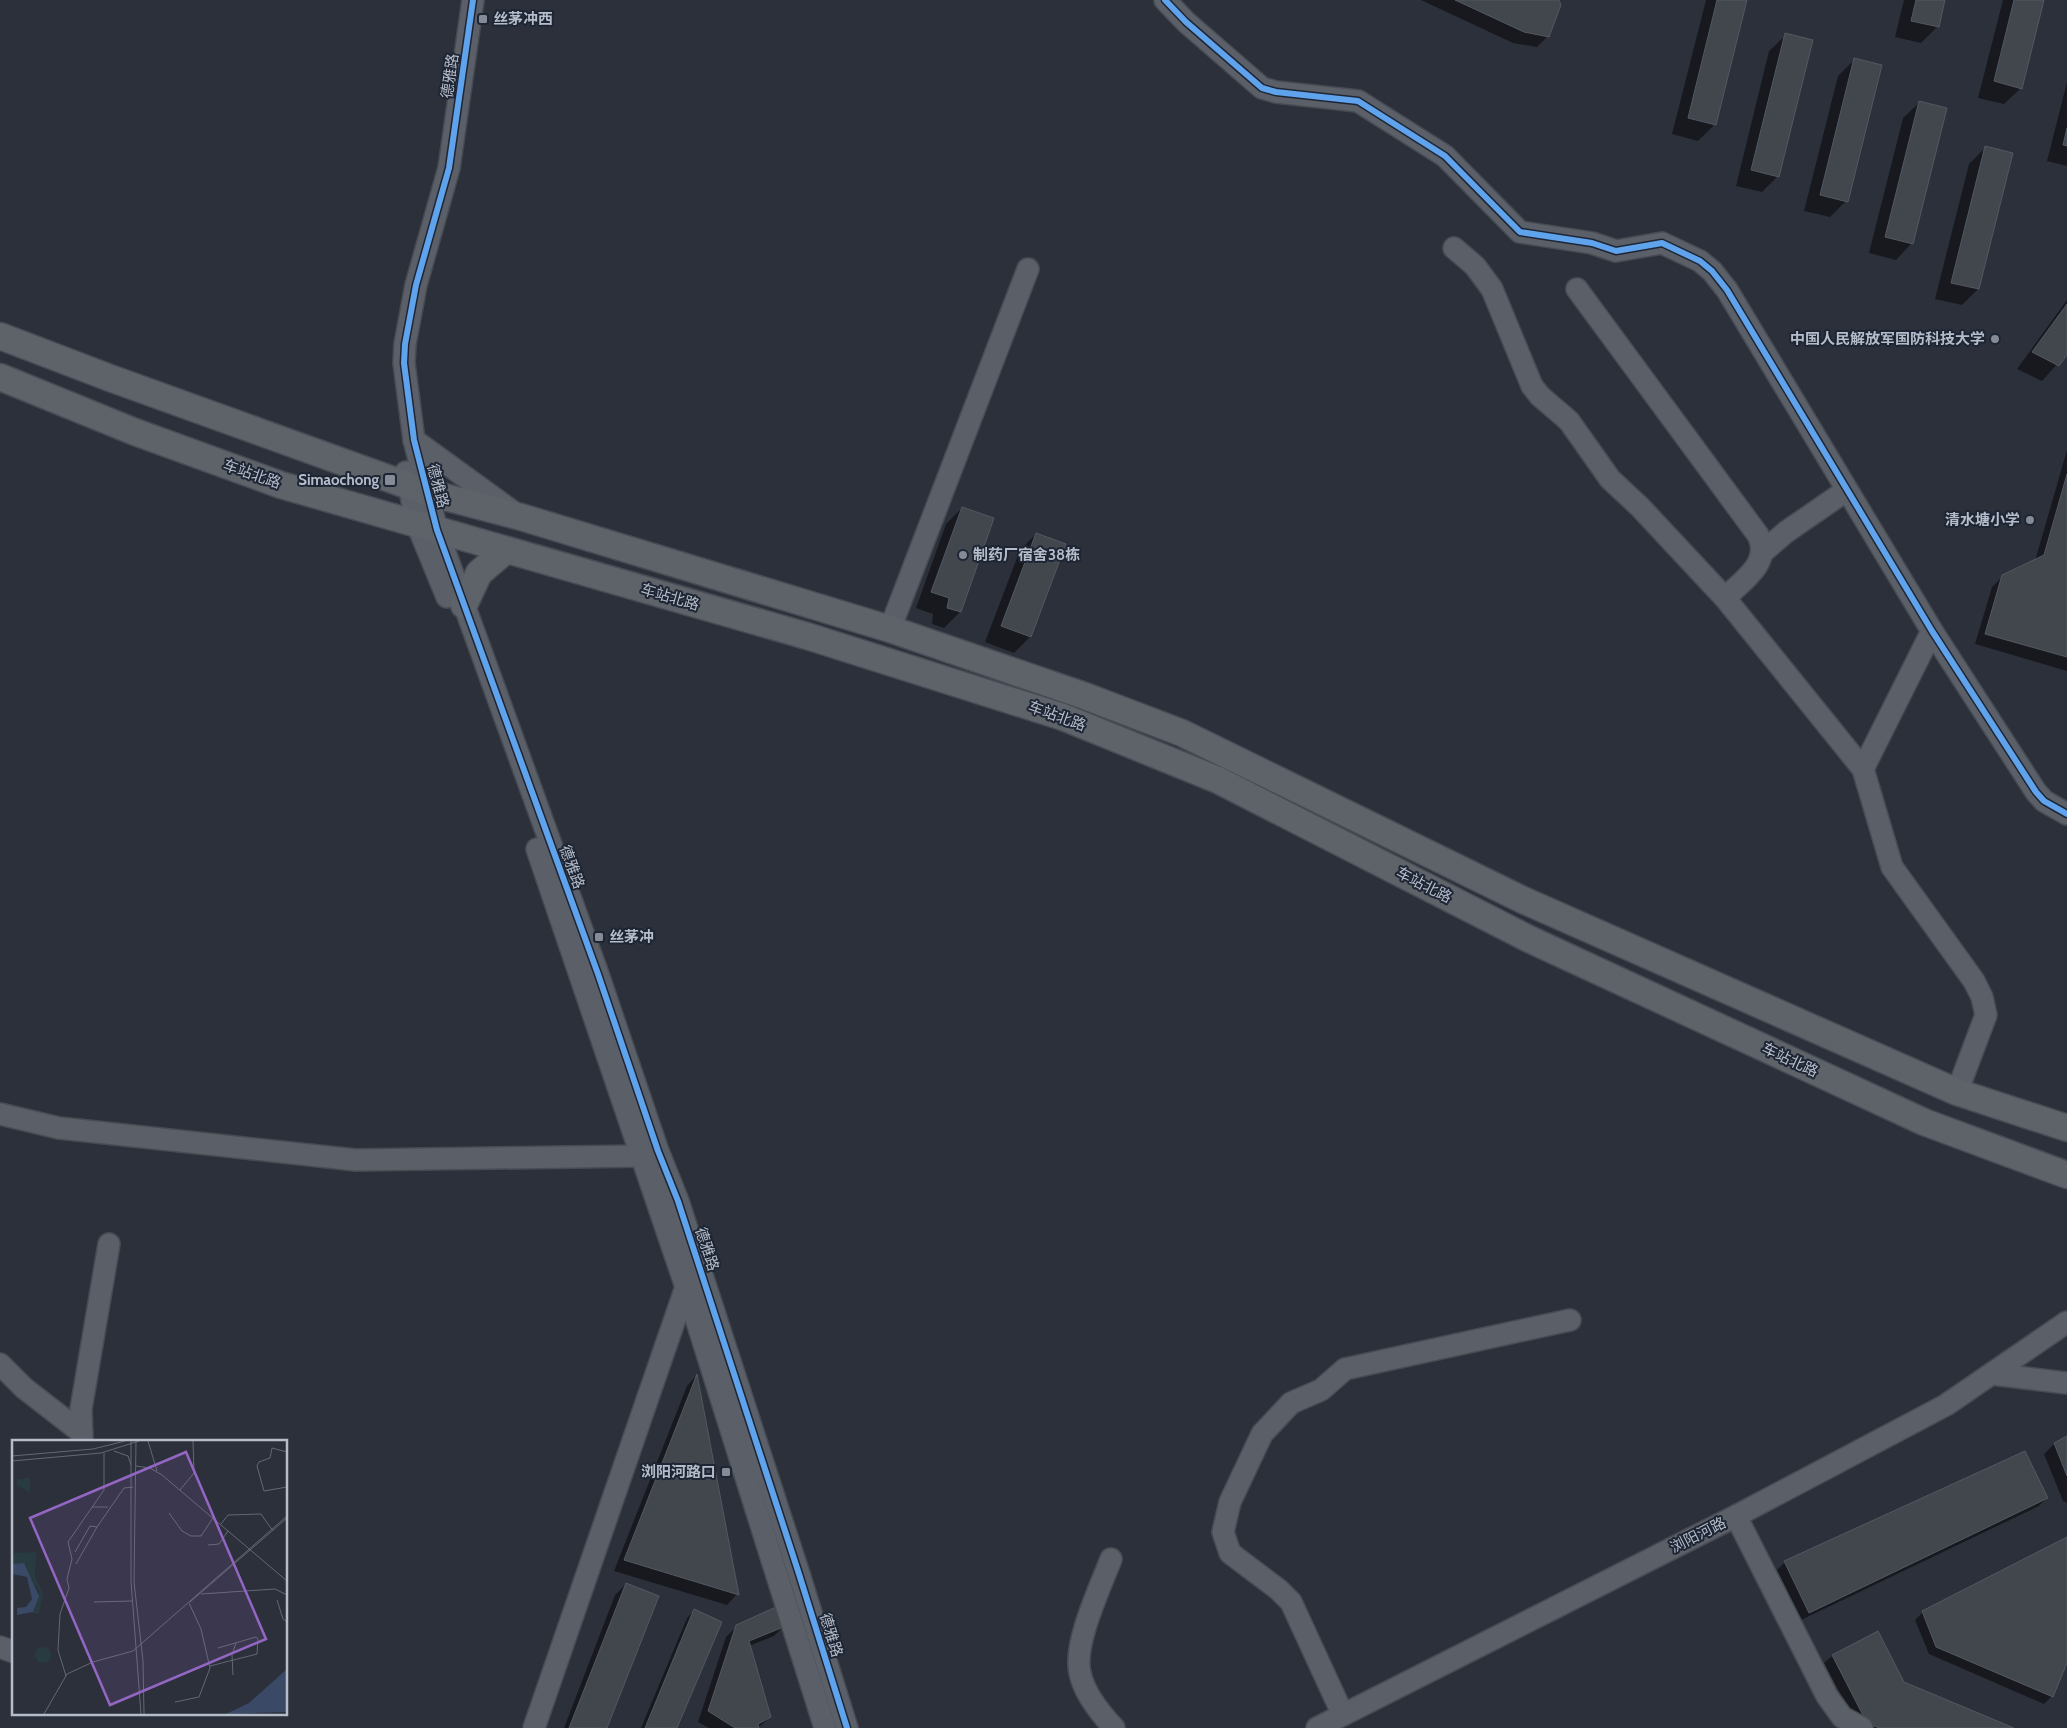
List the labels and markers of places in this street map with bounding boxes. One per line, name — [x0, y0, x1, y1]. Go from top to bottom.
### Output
place label: 丝茅冲西 — [493, 10, 553, 28]
marker: 丝茅冲西 — [477, 13, 489, 25]
place label: 中国人民解放军国防科技大学 — [1790, 330, 1985, 348]
marker: 中国人民解放军国防科技大学 — [1989, 333, 2001, 345]
place label: Simaochong — [298, 471, 379, 489]
marker: Simaochong — [383, 473, 397, 487]
place label: 清水塘小学 — [1945, 511, 2020, 529]
marker: 清水塘小学 — [2024, 514, 2036, 526]
place label: 制药厂宿舍38栋 — [973, 546, 1080, 564]
marker: 制药厂宿舍38栋 — [957, 549, 969, 561]
place label: 丝茅冲 — [609, 928, 654, 946]
marker: 丝茅冲 — [593, 931, 605, 943]
place label: 浏阳河路口 — [641, 1463, 716, 1481]
marker: 浏阳河路口 — [720, 1466, 732, 1478]

